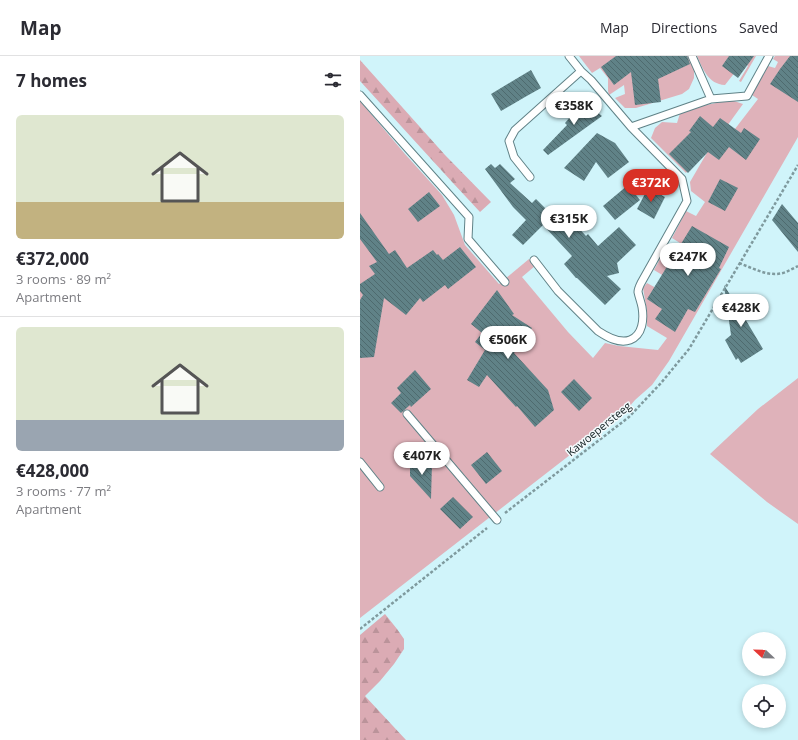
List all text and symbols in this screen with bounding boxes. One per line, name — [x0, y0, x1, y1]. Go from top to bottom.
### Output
text: Map — [20, 15, 61, 41]
text: Map — [600, 18, 629, 37]
text: Directions — [651, 18, 717, 37]
text: Saved — [739, 18, 778, 37]
text: 7 homes — [16, 69, 87, 92]
icon: filters — [322, 69, 344, 91]
pin: €358K — [546, 92, 602, 126]
text: €358K — [555, 96, 593, 114]
icon: home — [144, 141, 216, 213]
pin: €372K — [623, 169, 679, 203]
text: €372K — [632, 173, 670, 191]
pin: €315K — [541, 205, 597, 239]
text: €315K — [550, 209, 588, 227]
pin: €247K — [660, 243, 716, 277]
text: €372,000 — [16, 247, 89, 270]
text: €247K — [669, 247, 707, 265]
text: 3 rooms · 89 m² — [16, 270, 111, 288]
text: Apartment — [16, 288, 81, 306]
pin: €428K — [713, 294, 769, 328]
text: €428K — [722, 298, 760, 316]
pin: €506K — [480, 326, 536, 360]
text: €506K — [489, 330, 527, 348]
icon: home — [144, 353, 216, 425]
street label: Kawoepersteeg — [563, 398, 634, 459]
pin: €407K — [394, 442, 450, 476]
text: €407K — [403, 446, 441, 464]
text: €428,000 — [16, 459, 89, 482]
text: 3 rooms · 77 m² — [16, 482, 111, 500]
text: Apartment — [16, 500, 81, 518]
north arrow — [742, 632, 786, 676]
map controls — [742, 632, 786, 728]
button: locate — [742, 684, 786, 728]

